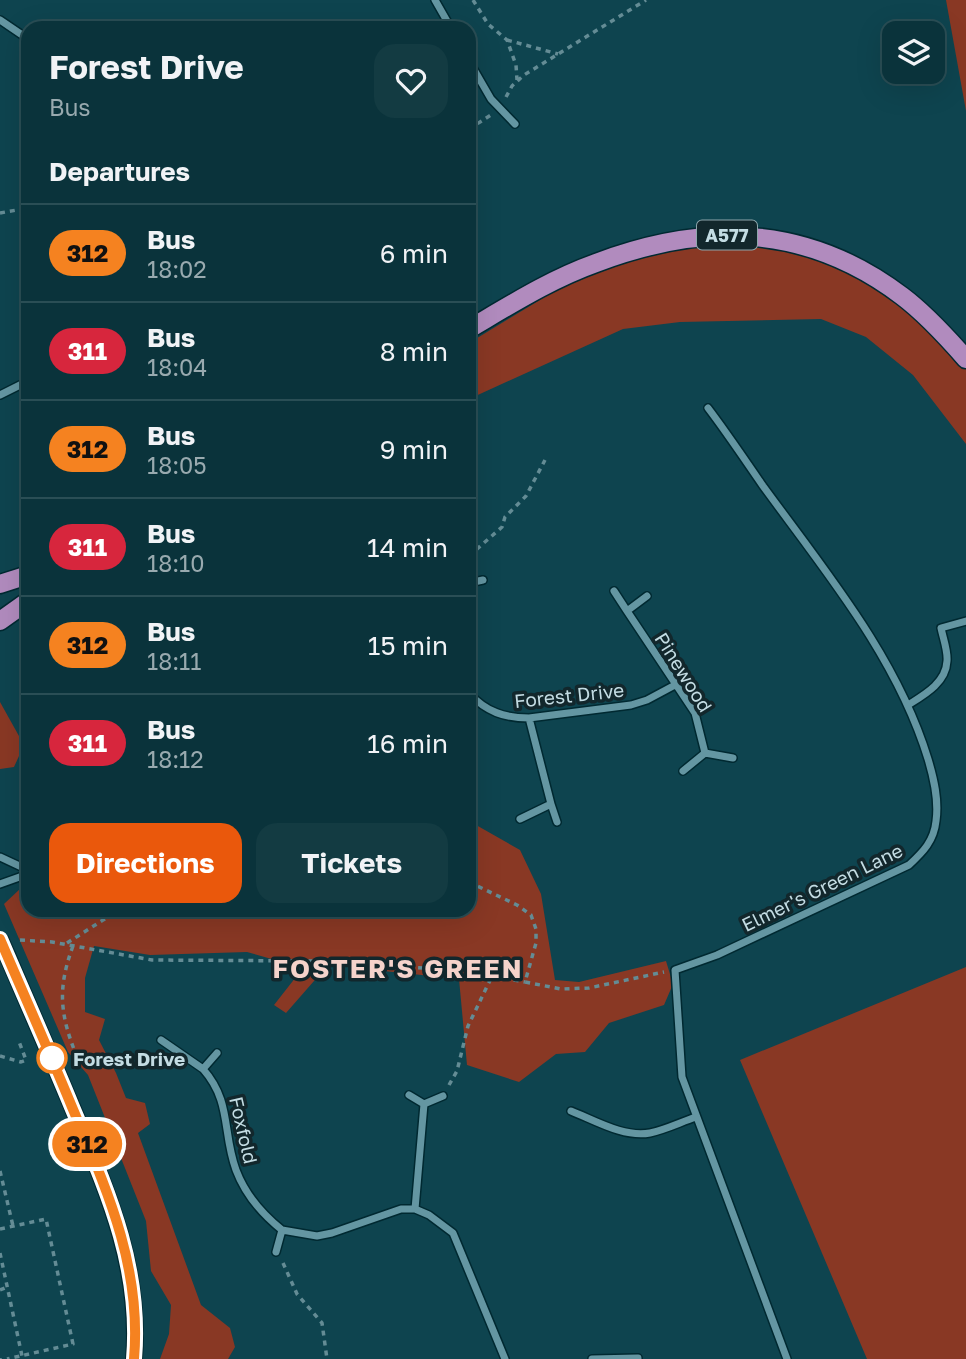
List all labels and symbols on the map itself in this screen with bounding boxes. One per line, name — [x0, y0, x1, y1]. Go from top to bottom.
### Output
road number: A577 — [697, 220, 757, 249]
street label: Pinewood — [650, 628, 718, 716]
street label: Forest Drive — [513, 678, 625, 712]
street label: Elmer's Green Lane — [738, 838, 906, 936]
district label: FOSTER'S GREEN — [272, 953, 524, 984]
marker: Forest Drive — [37, 1043, 67, 1073]
place label: Forest Drive — [73, 1047, 185, 1070]
street label: Foxfold — [225, 1094, 263, 1166]
line badge: 312 — [47, 1121, 127, 1167]

